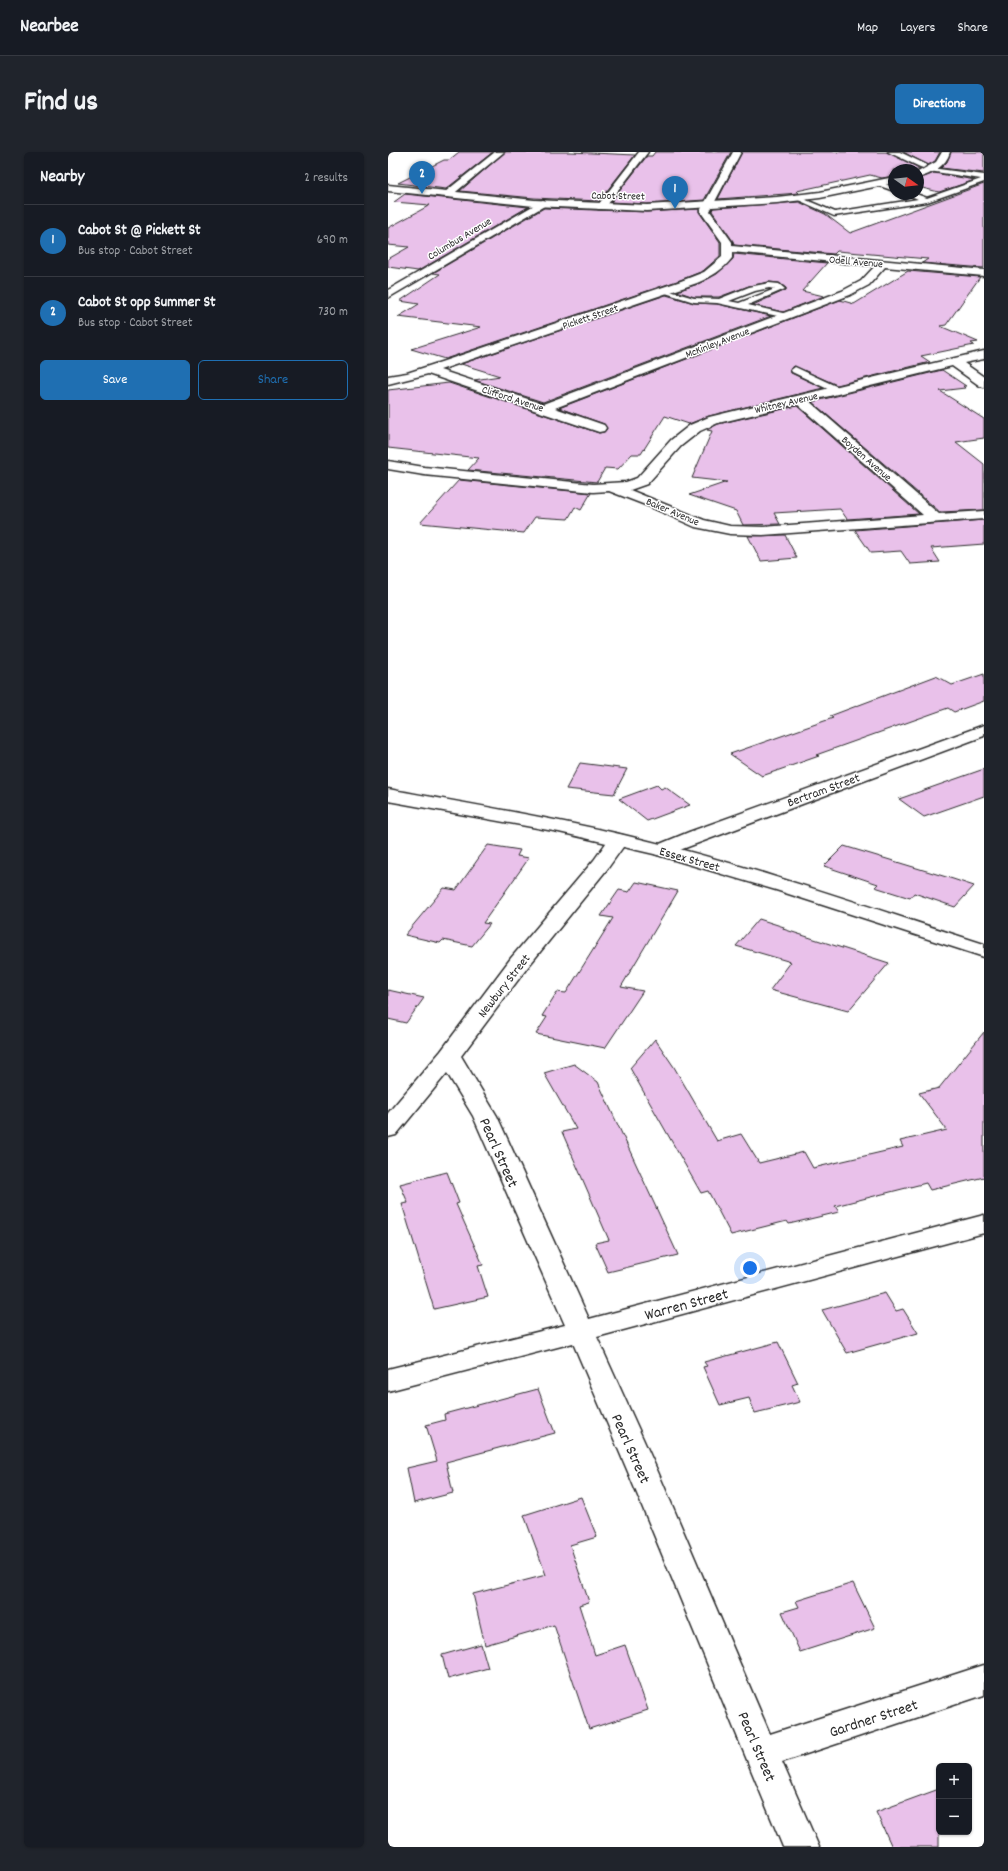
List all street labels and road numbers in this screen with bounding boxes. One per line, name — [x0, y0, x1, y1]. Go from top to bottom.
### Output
street label: Cabot Street — [591, 189, 645, 205]
street label: Columbus Avenue — [425, 214, 495, 265]
street label: Odell Avenue — [828, 253, 884, 273]
street label: Pickett Street — [561, 301, 621, 335]
street label: McKinley Avenue — [683, 324, 752, 363]
street label: Clifford Avenue — [479, 382, 546, 417]
street label: Whitney Avenue — [753, 389, 820, 419]
street label: Boyden Avenue — [837, 433, 895, 486]
street label: Baker Avenue — [643, 494, 701, 531]
street label: Bertram Street — [785, 769, 863, 813]
street label: Essex Street — [657, 843, 722, 878]
street label: Newbury Street — [474, 950, 536, 1022]
street label: Pearl Street — [472, 1114, 523, 1192]
street label: Warren Street — [642, 1283, 731, 1328]
street label: Pearl Street — [604, 1410, 655, 1488]
street label: Gardner Street — [826, 1694, 921, 1745]
street label: Pearl Street — [731, 1708, 781, 1786]

